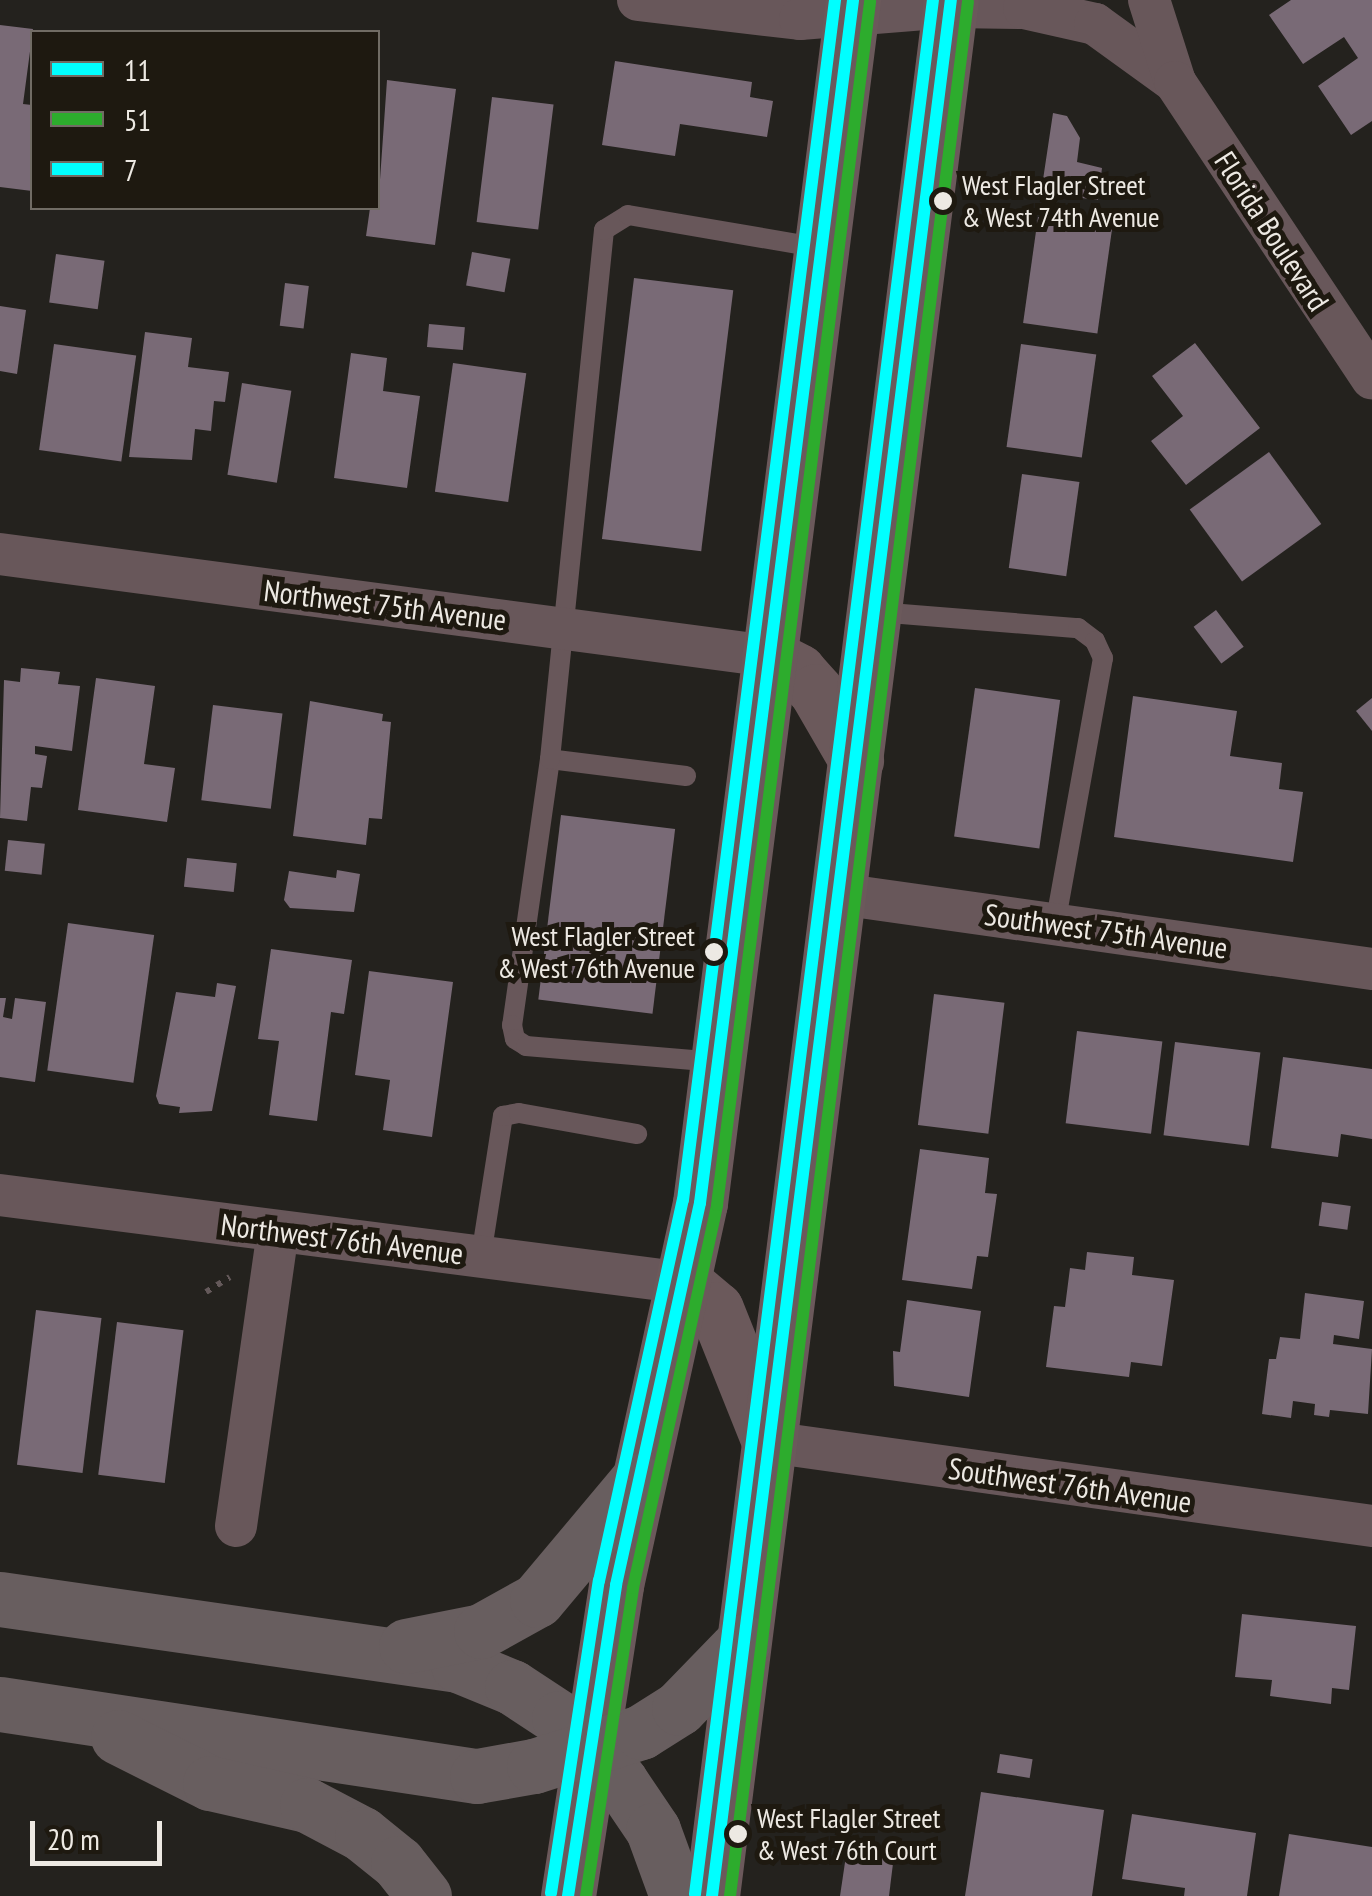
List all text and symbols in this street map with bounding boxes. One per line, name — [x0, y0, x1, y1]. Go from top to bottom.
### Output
legend — [30, 30, 380, 210]
text: 11 — [124, 50, 151, 89]
text: 51 — [124, 100, 151, 139]
street label: Florida Boulevard — [1207, 145, 1337, 317]
text: 7 — [124, 150, 138, 189]
place label: West Flagler Street & West 74th Avenue — [962, 168, 1161, 234]
marker: West Flagler Street & West 74th Avenue — [933, 191, 953, 211]
street label: Northwest 75th Avenue — [261, 572, 509, 638]
street label: Southwest 75th Avenue — [982, 896, 1230, 966]
place label: West Flagler Street & West 76th Avenue — [496, 919, 695, 985]
marker: West Flagler Street & West 76th Avenue — [704, 942, 724, 962]
street label: Northwest 76th Avenue — [218, 1206, 466, 1272]
street label: Southwest 76th Avenue — [946, 1450, 1194, 1520]
scale bar — [35, 1801, 168, 1863]
place label: West Flagler Street & West 76th Court — [757, 1801, 941, 1867]
text: 20 m — [47, 1819, 100, 1858]
marker: West Flagler Street & West 76th Court — [728, 1824, 748, 1844]

